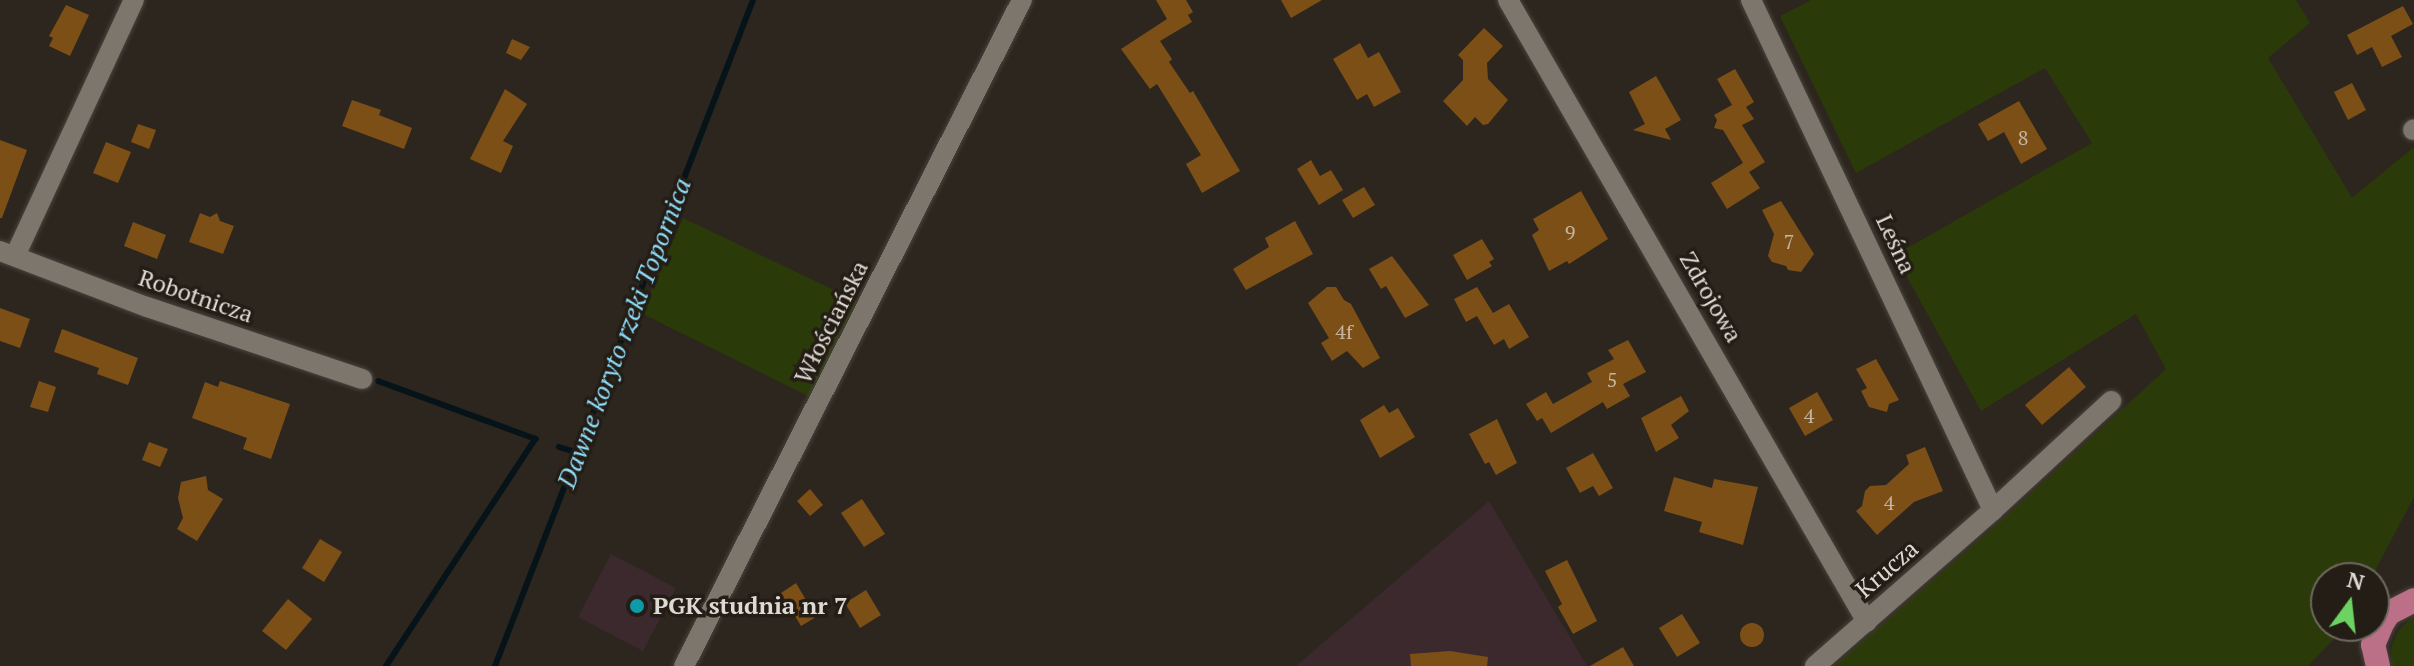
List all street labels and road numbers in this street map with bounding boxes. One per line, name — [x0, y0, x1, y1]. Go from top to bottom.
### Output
street label: Leśna — [1870, 210, 1922, 278]
street label: Zdrojowa — [1674, 247, 1748, 347]
street label: Włościańska — [788, 256, 874, 388]
street label: Robotnicza — [135, 263, 257, 329]
street label: Krucza — [1850, 534, 1924, 604]

